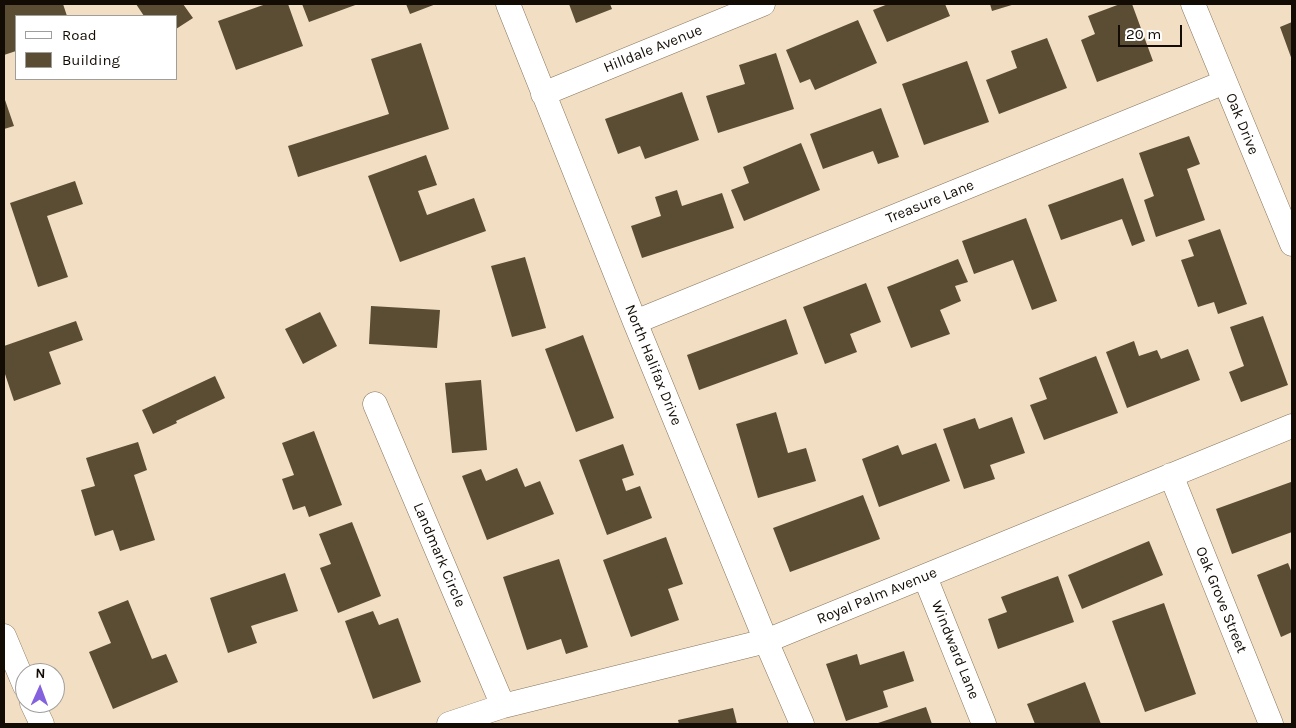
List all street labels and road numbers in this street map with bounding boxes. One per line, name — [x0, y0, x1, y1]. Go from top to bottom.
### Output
street label: Hilldale Avenue — [601, 21, 705, 77]
street label: Oak Drive — [1221, 91, 1263, 157]
street label: Treasure Lane — [883, 176, 977, 228]
street label: North Halifax Drive — [621, 302, 685, 428]
street label: Landmark Circle — [409, 500, 469, 610]
street label: Oak Grove Street — [1191, 544, 1251, 656]
street label: Royal Palm Avenue — [814, 564, 940, 628]
street label: Windward Lane — [927, 598, 983, 702]

